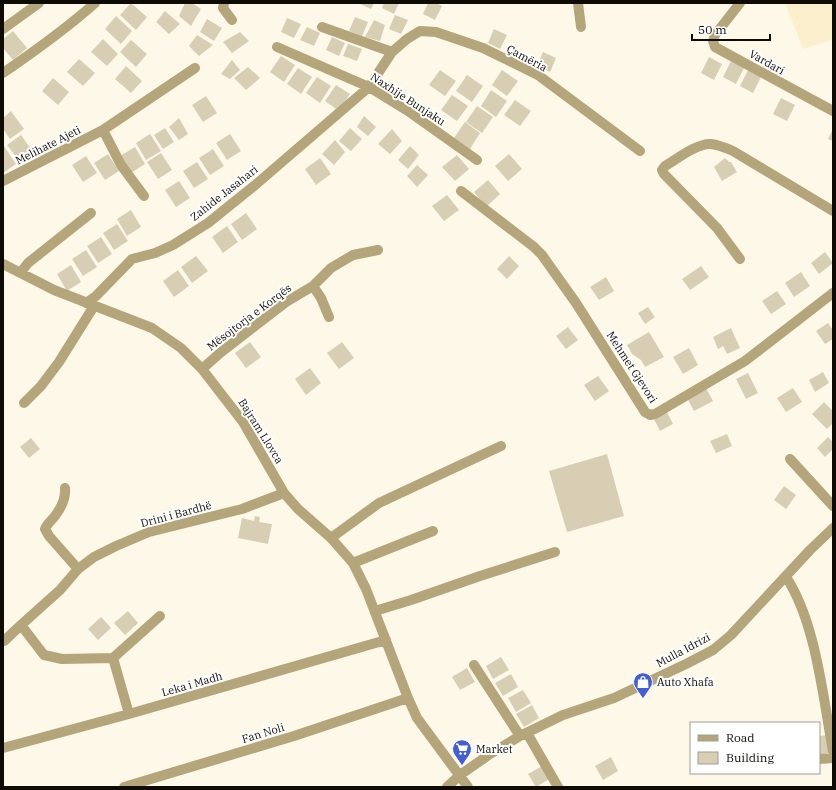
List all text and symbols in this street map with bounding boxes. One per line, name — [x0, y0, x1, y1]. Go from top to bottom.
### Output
scale bar — [692, 16, 770, 42]
text: 50 m — [698, 22, 727, 37]
street label: Çamëria — [504, 42, 550, 74]
street label: Vardari — [747, 47, 788, 78]
street label: Naxhije Bunjaku — [368, 70, 448, 128]
street label: Melihate Ajeti — [13, 122, 83, 167]
street label: Zahide Jasahari — [187, 162, 261, 224]
street label: Mësojtorja e Korqës — [204, 281, 294, 353]
street label: Mehmet Gjevori — [604, 329, 661, 406]
street label: Bajram Llovca — [235, 396, 287, 466]
street label: Drini i Bardhë — [139, 498, 213, 530]
street label: Mulla Idrizi — [653, 630, 713, 670]
street label: Leka i Madh — [160, 669, 224, 699]
shop icon: Auto Xhafa — [632, 671, 654, 699]
place label: Auto Xhafa — [657, 675, 714, 689]
street label: Fan Noli — [240, 720, 286, 746]
legend — [690, 722, 820, 774]
text: Road — [726, 730, 755, 745]
supermarket icon: Market — [451, 738, 473, 766]
place label: Market — [476, 742, 513, 756]
text: Building — [726, 750, 774, 765]

